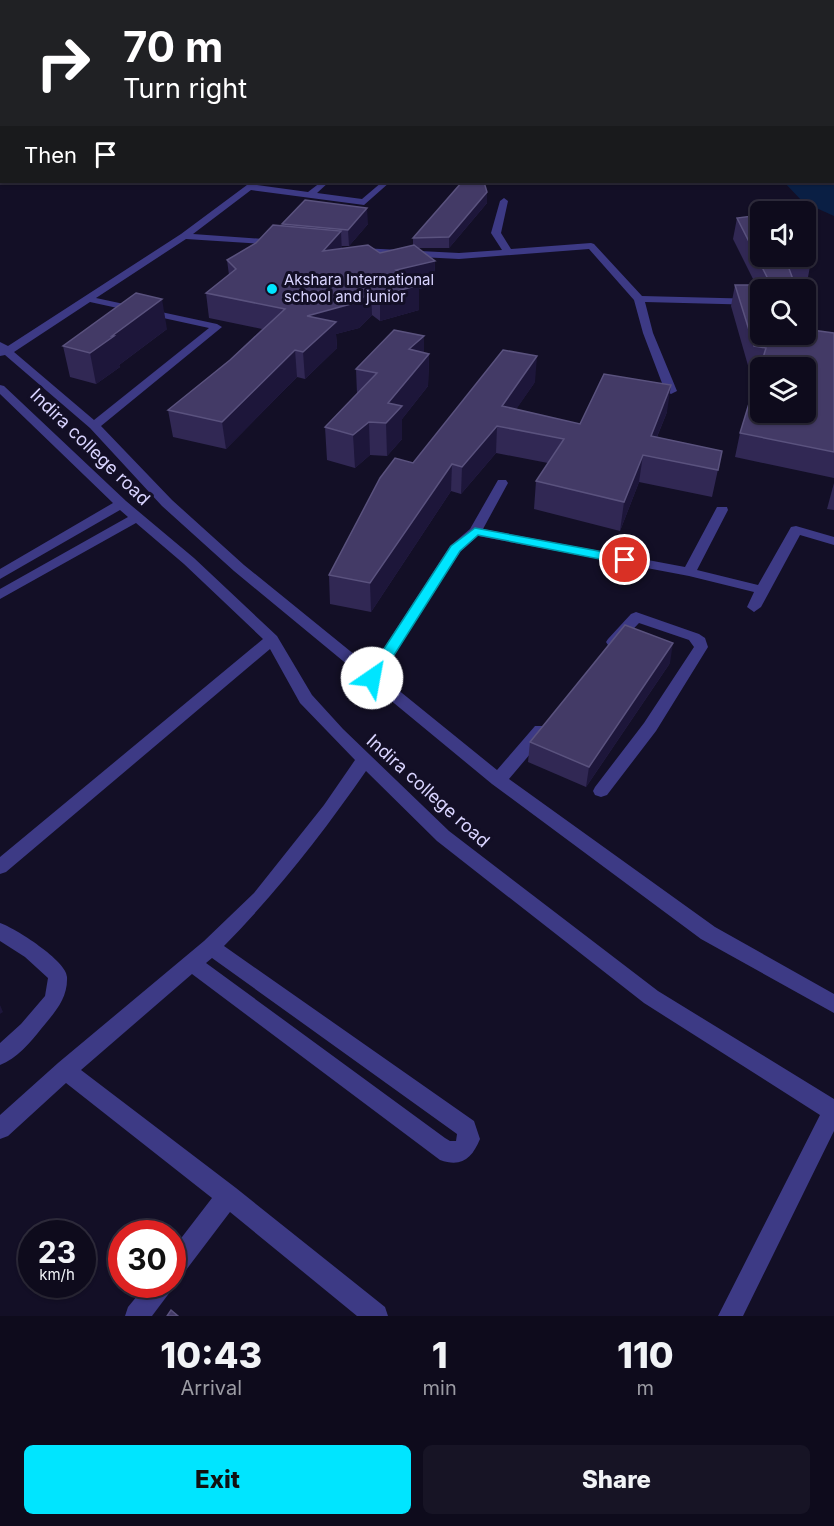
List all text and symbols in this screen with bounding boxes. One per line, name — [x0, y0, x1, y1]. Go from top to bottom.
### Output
text: 70 m — [123, 21, 223, 72]
icon: right — [24, 24, 102, 102]
text: Turn right — [123, 72, 247, 105]
icon: arrive — [89, 138, 122, 171]
text: Then — [24, 142, 77, 168]
map controls — [750, 201, 816, 423]
button: sound — [750, 201, 816, 267]
place label: Akshara International school and junior — [284, 270, 434, 306]
button: search — [750, 279, 816, 345]
marker: Akshara International school and junior — [265, 282, 279, 296]
button: layers — [750, 357, 816, 423]
street label: Indira college road — [26, 384, 155, 509]
pin — [599, 534, 650, 585]
icon: arrive — [608, 543, 641, 576]
position arrow — [340, 646, 404, 710]
street label: Indira college road — [363, 730, 494, 851]
speed limit sign: 30 — [108, 1220, 186, 1298]
text: 23 — [38, 1234, 76, 1270]
text: km/h — [39, 1265, 75, 1284]
text: 10:43 — [160, 1333, 262, 1377]
text: 1 — [432, 1333, 448, 1377]
text: 110 — [617, 1333, 674, 1377]
text: Arrival — [180, 1376, 242, 1400]
text: min — [423, 1376, 457, 1400]
text: m — [637, 1376, 654, 1400]
button: Exit — [24, 1445, 411, 1514]
button: Share — [423, 1445, 810, 1514]

